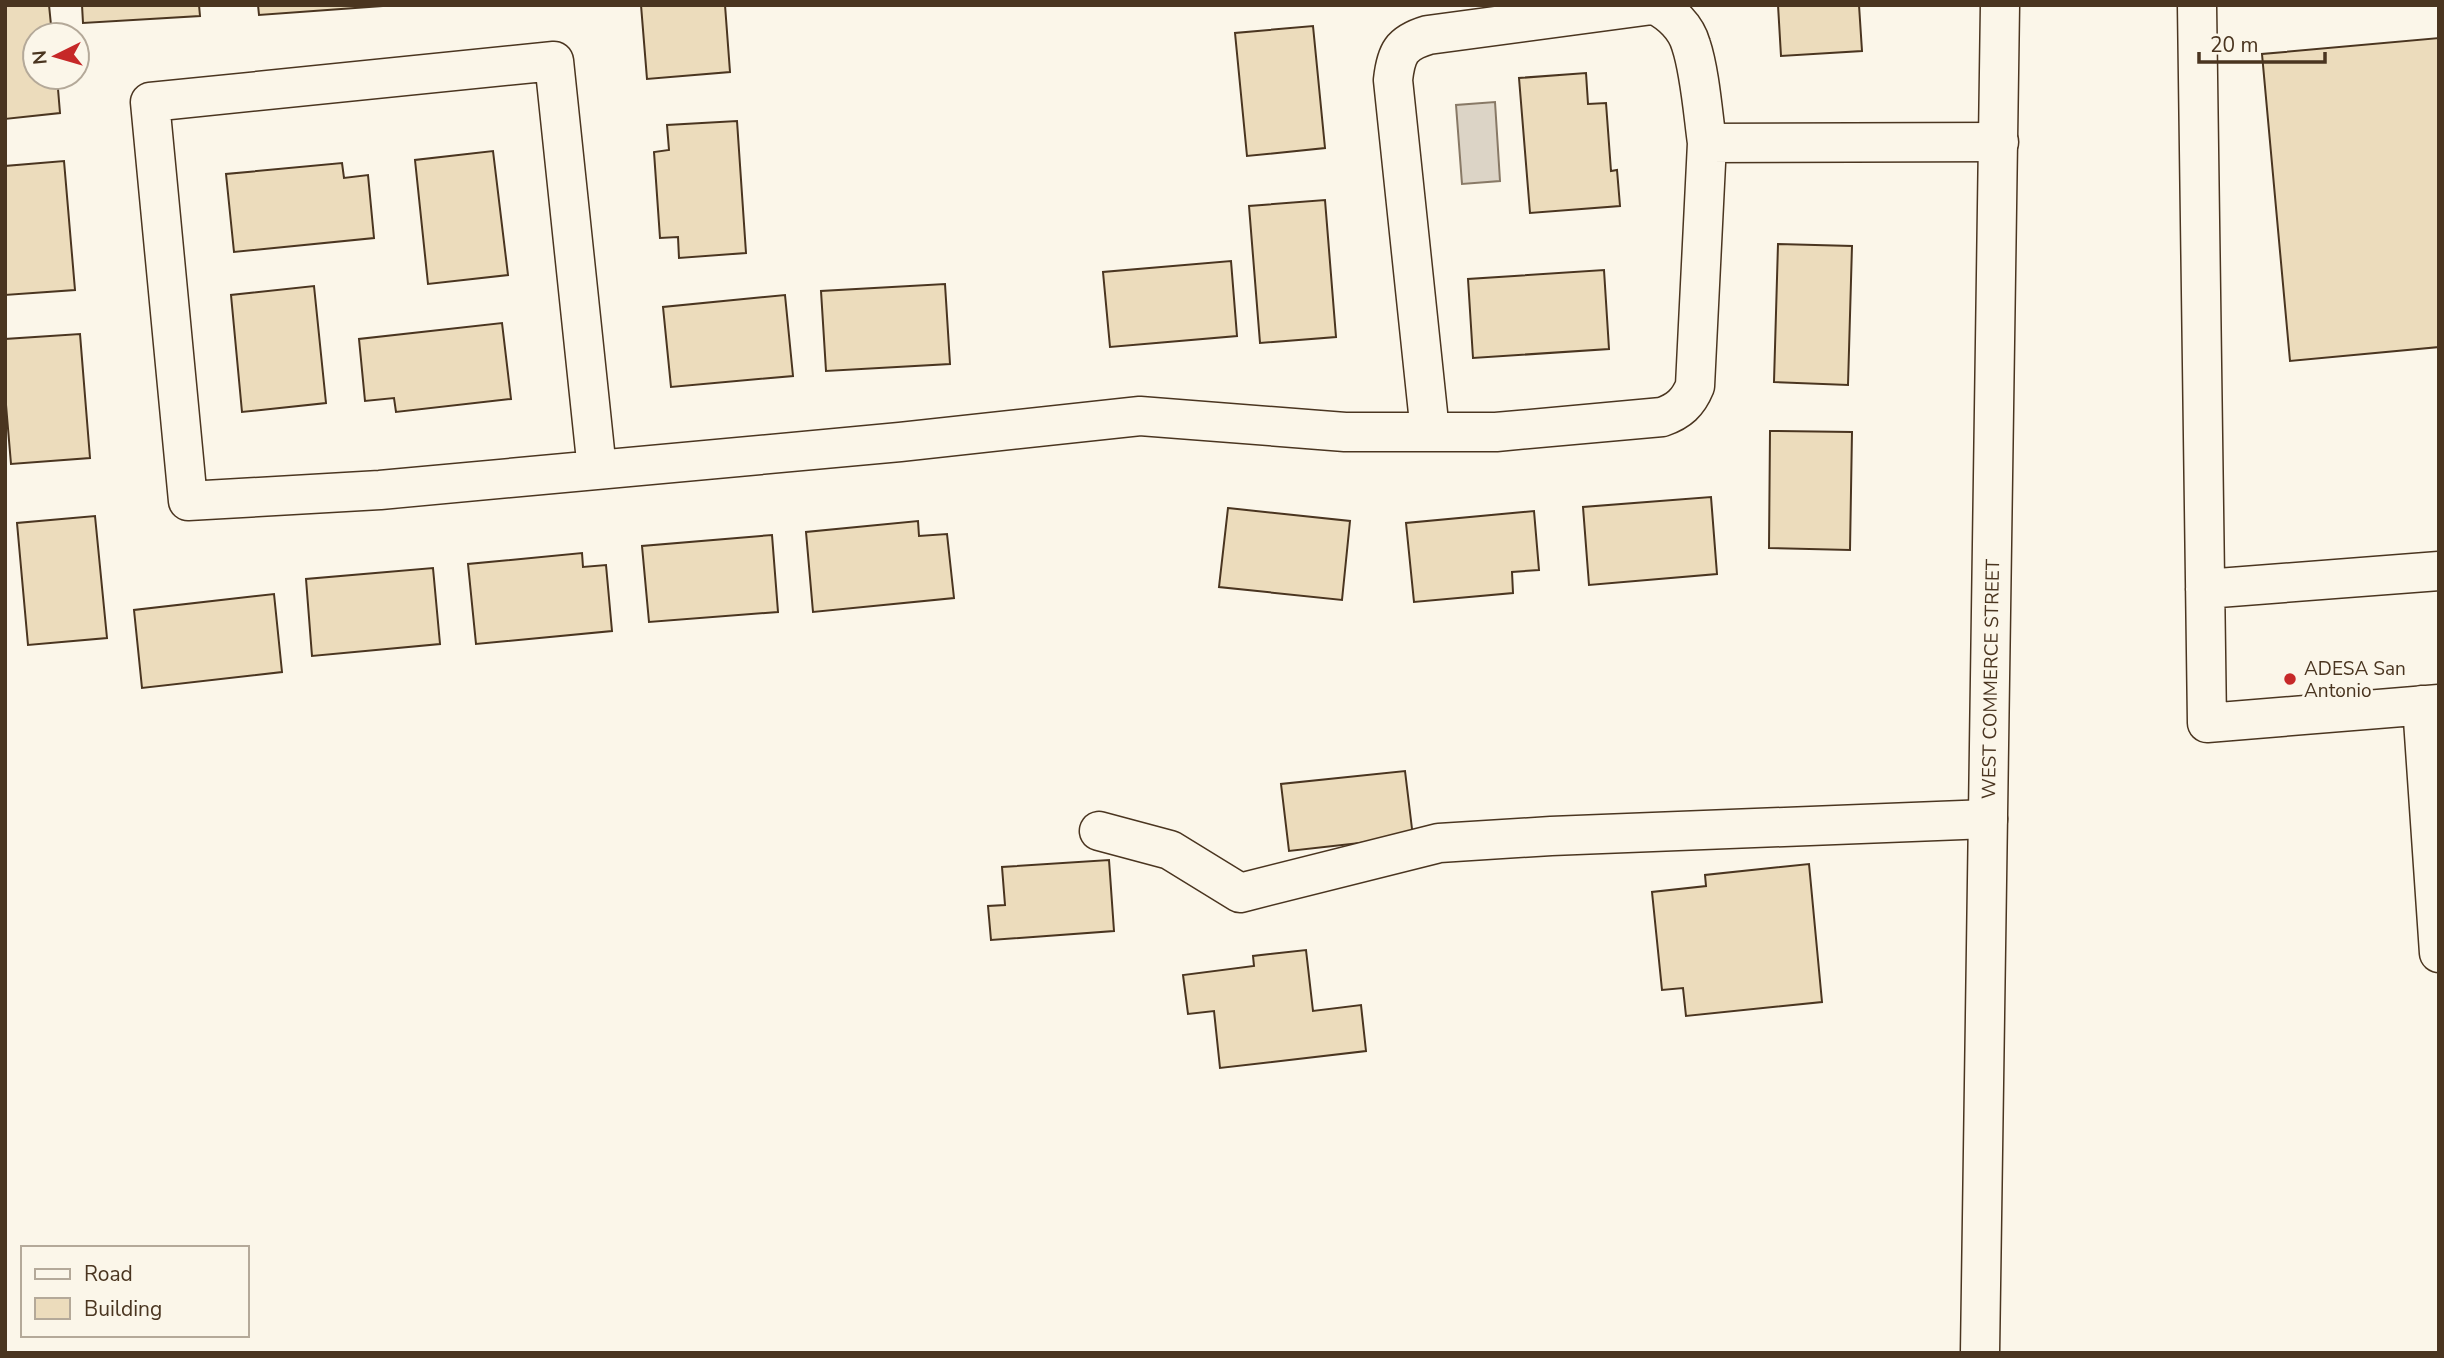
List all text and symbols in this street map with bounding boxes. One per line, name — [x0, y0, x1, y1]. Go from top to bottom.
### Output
north arrow — [21, 21, 91, 91]
scale bar — [2199, 21, 2325, 65]
text: 20 m — [2210, 31, 2259, 59]
text: N — [26, 49, 54, 66]
street label: WEST COMMERCE STREET — [1976, 558, 2006, 799]
place label: ADESA San Antonio — [2304, 656, 2406, 704]
marker: ADESA San Antonio — [2282, 671, 2298, 687]
legend — [21, 1246, 248, 1337]
text: Road — [84, 1260, 133, 1288]
text: Building — [84, 1295, 162, 1323]

